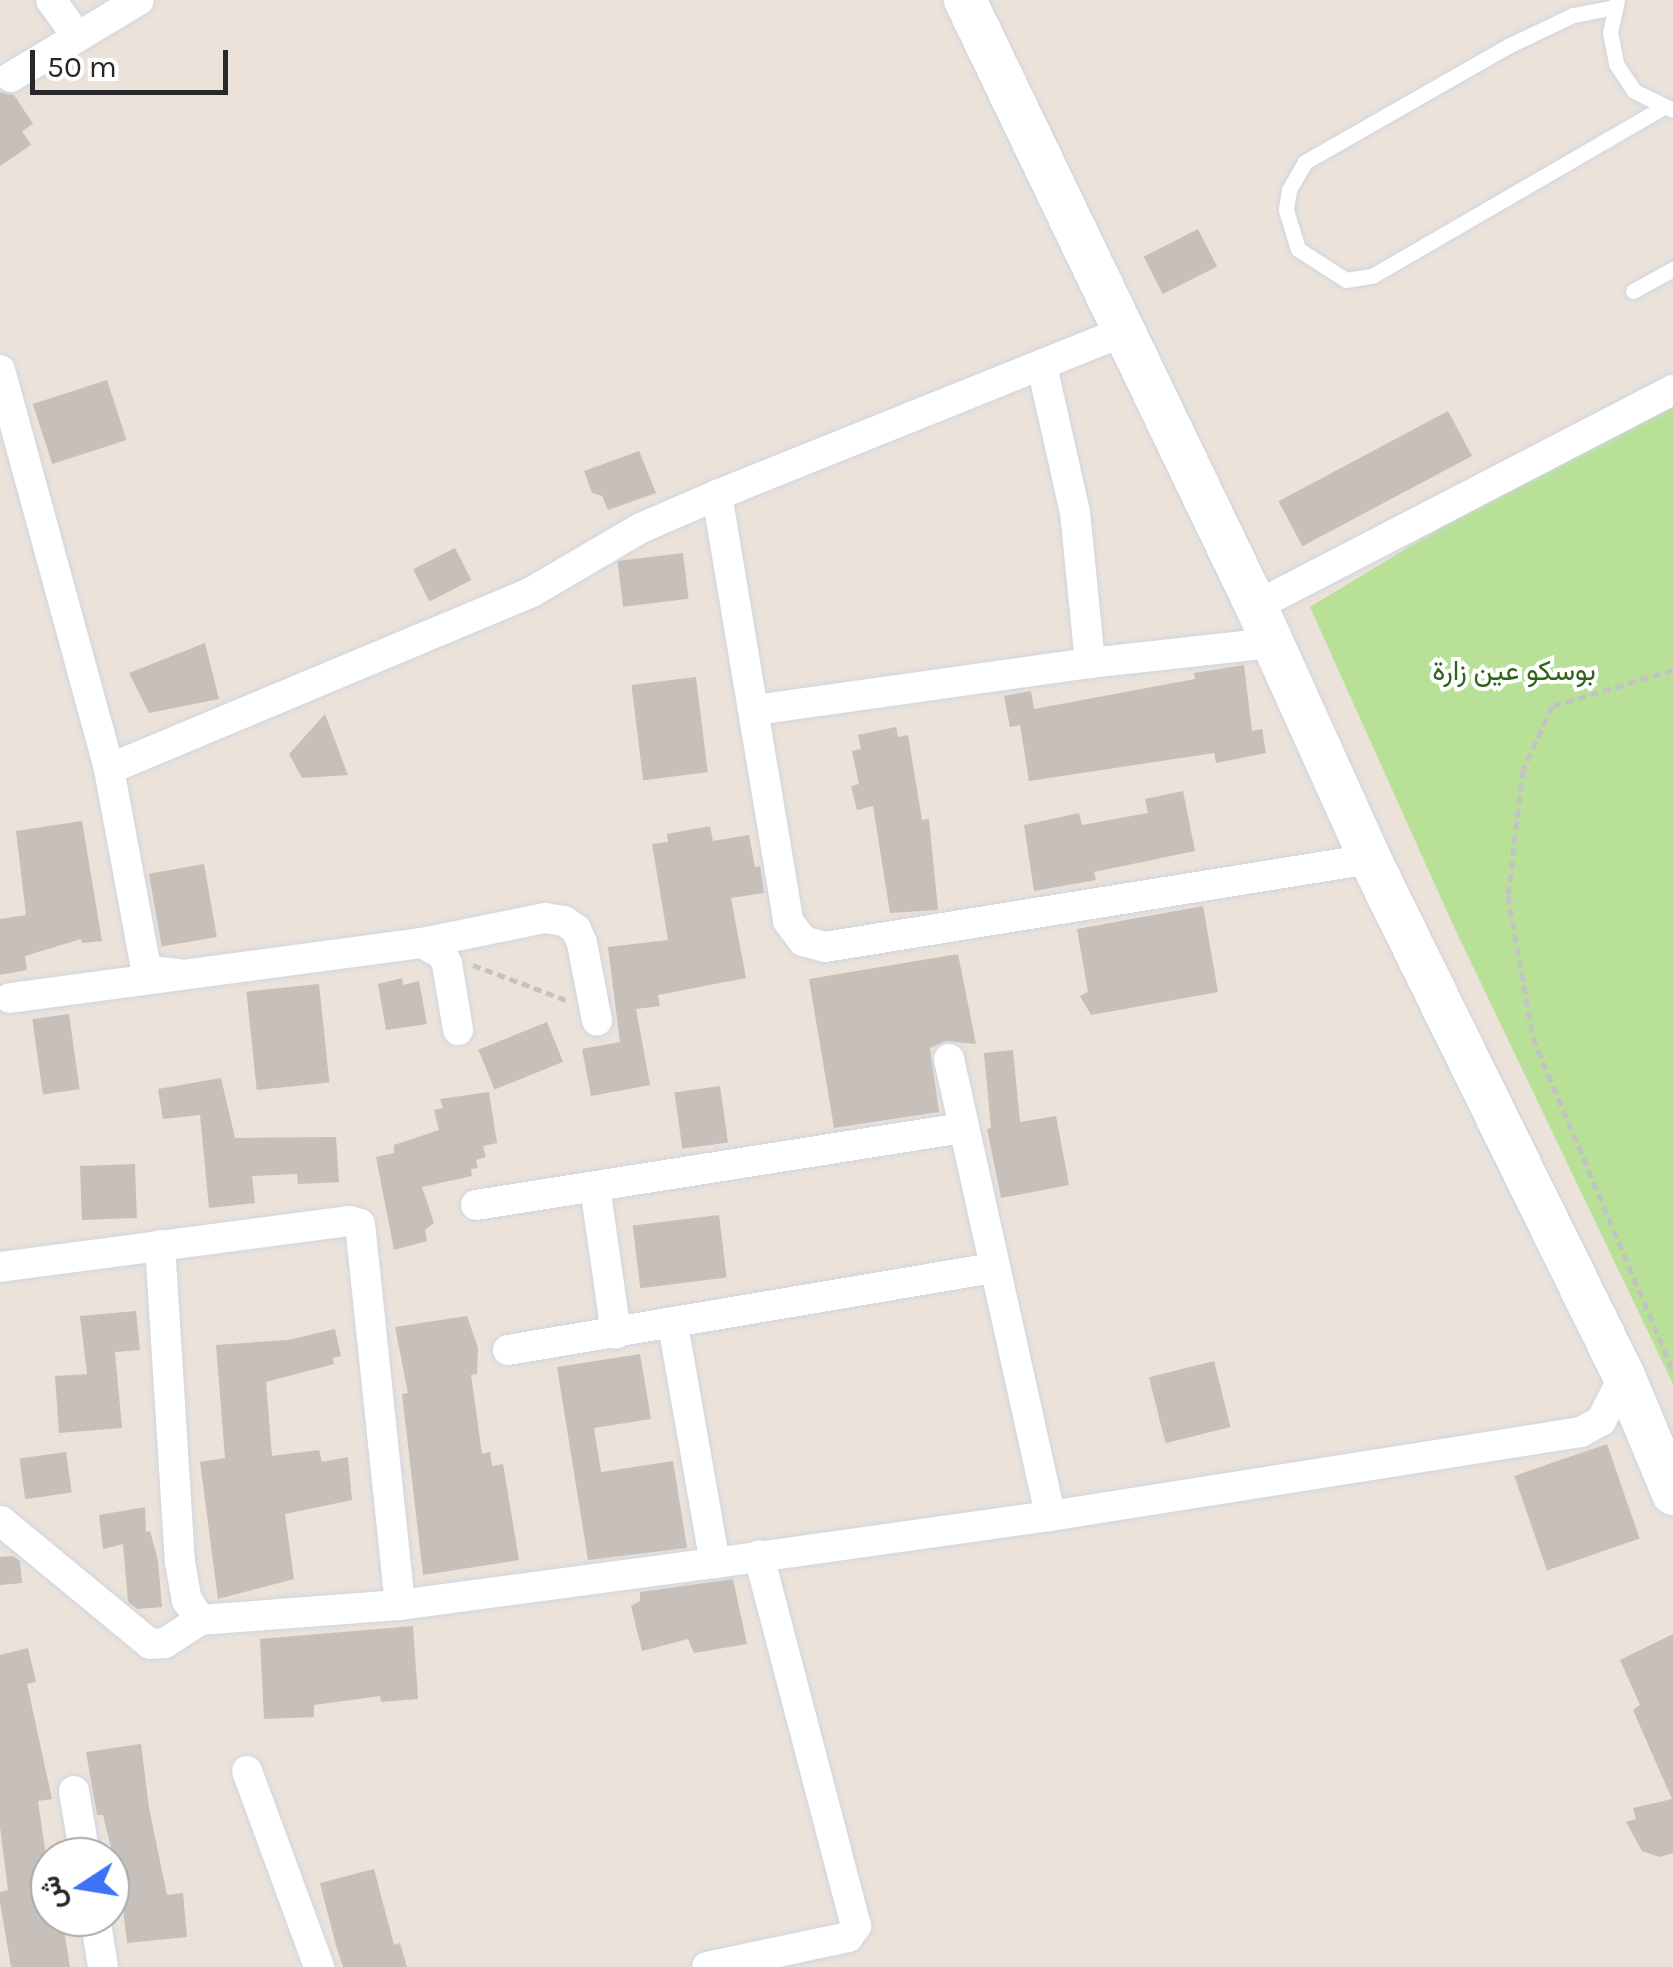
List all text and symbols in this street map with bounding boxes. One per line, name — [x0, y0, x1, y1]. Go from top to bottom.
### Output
scale bar — [35, 30, 232, 92]
text: 50 m — [47, 49, 117, 85]
park label: بوسكو عين زارة — [1432, 654, 1596, 688]
north arrow — [30, 1837, 130, 1937]
text: ش — [32, 1873, 72, 1913]

